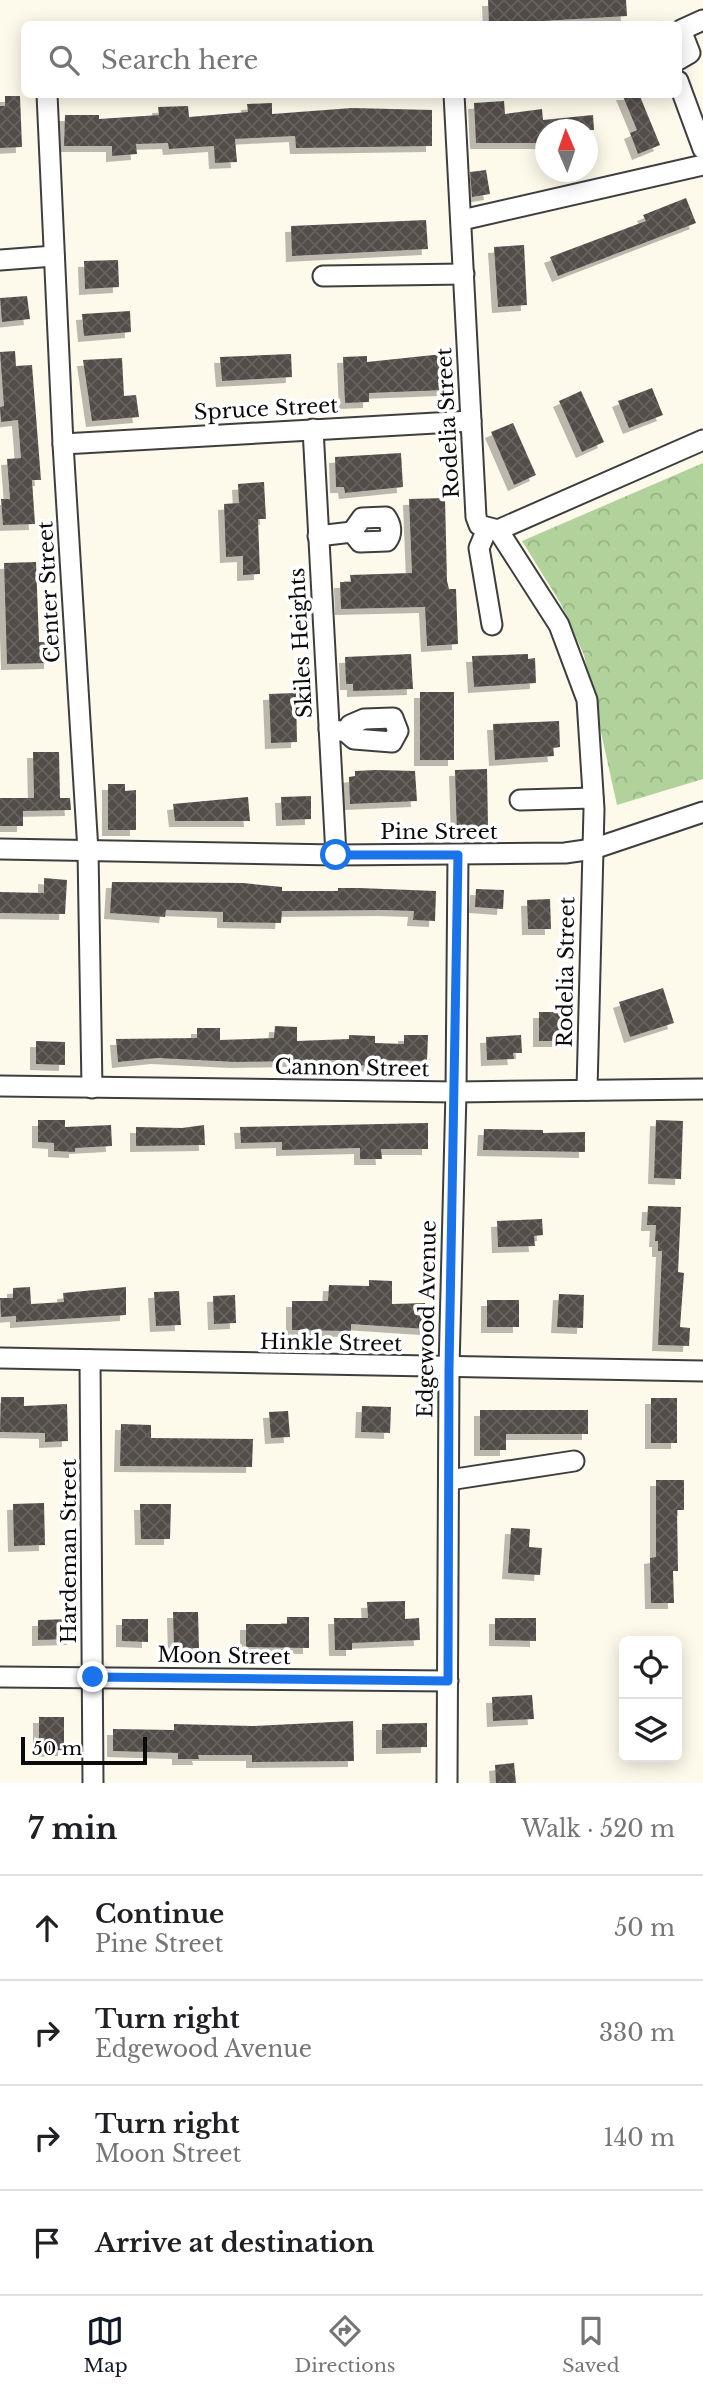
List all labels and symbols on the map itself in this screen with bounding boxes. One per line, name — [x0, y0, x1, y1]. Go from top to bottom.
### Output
north arrow — [535, 119, 598, 182]
street label: Rodelia Street — [431, 347, 465, 499]
street label: Spruce Street — [193, 392, 339, 426]
street label: Center Street — [32, 520, 66, 664]
street label: Skiles Heights — [284, 567, 318, 719]
street label: Pine Street — [380, 819, 498, 845]
route start — [320, 839, 351, 870]
street label: Rodelia Street — [552, 896, 580, 1048]
street label: Cannon Street — [274, 1054, 430, 1082]
street label: Edgewood Avenue — [412, 1220, 442, 1418]
street label: Hinkle Street — [260, 1329, 402, 1357]
street label: Hardeman Street — [56, 1458, 82, 1643]
street label: Moon Street — [157, 1642, 291, 1670]
route end — [77, 1661, 108, 1692]
scale bar — [21, 1734, 147, 1766]

